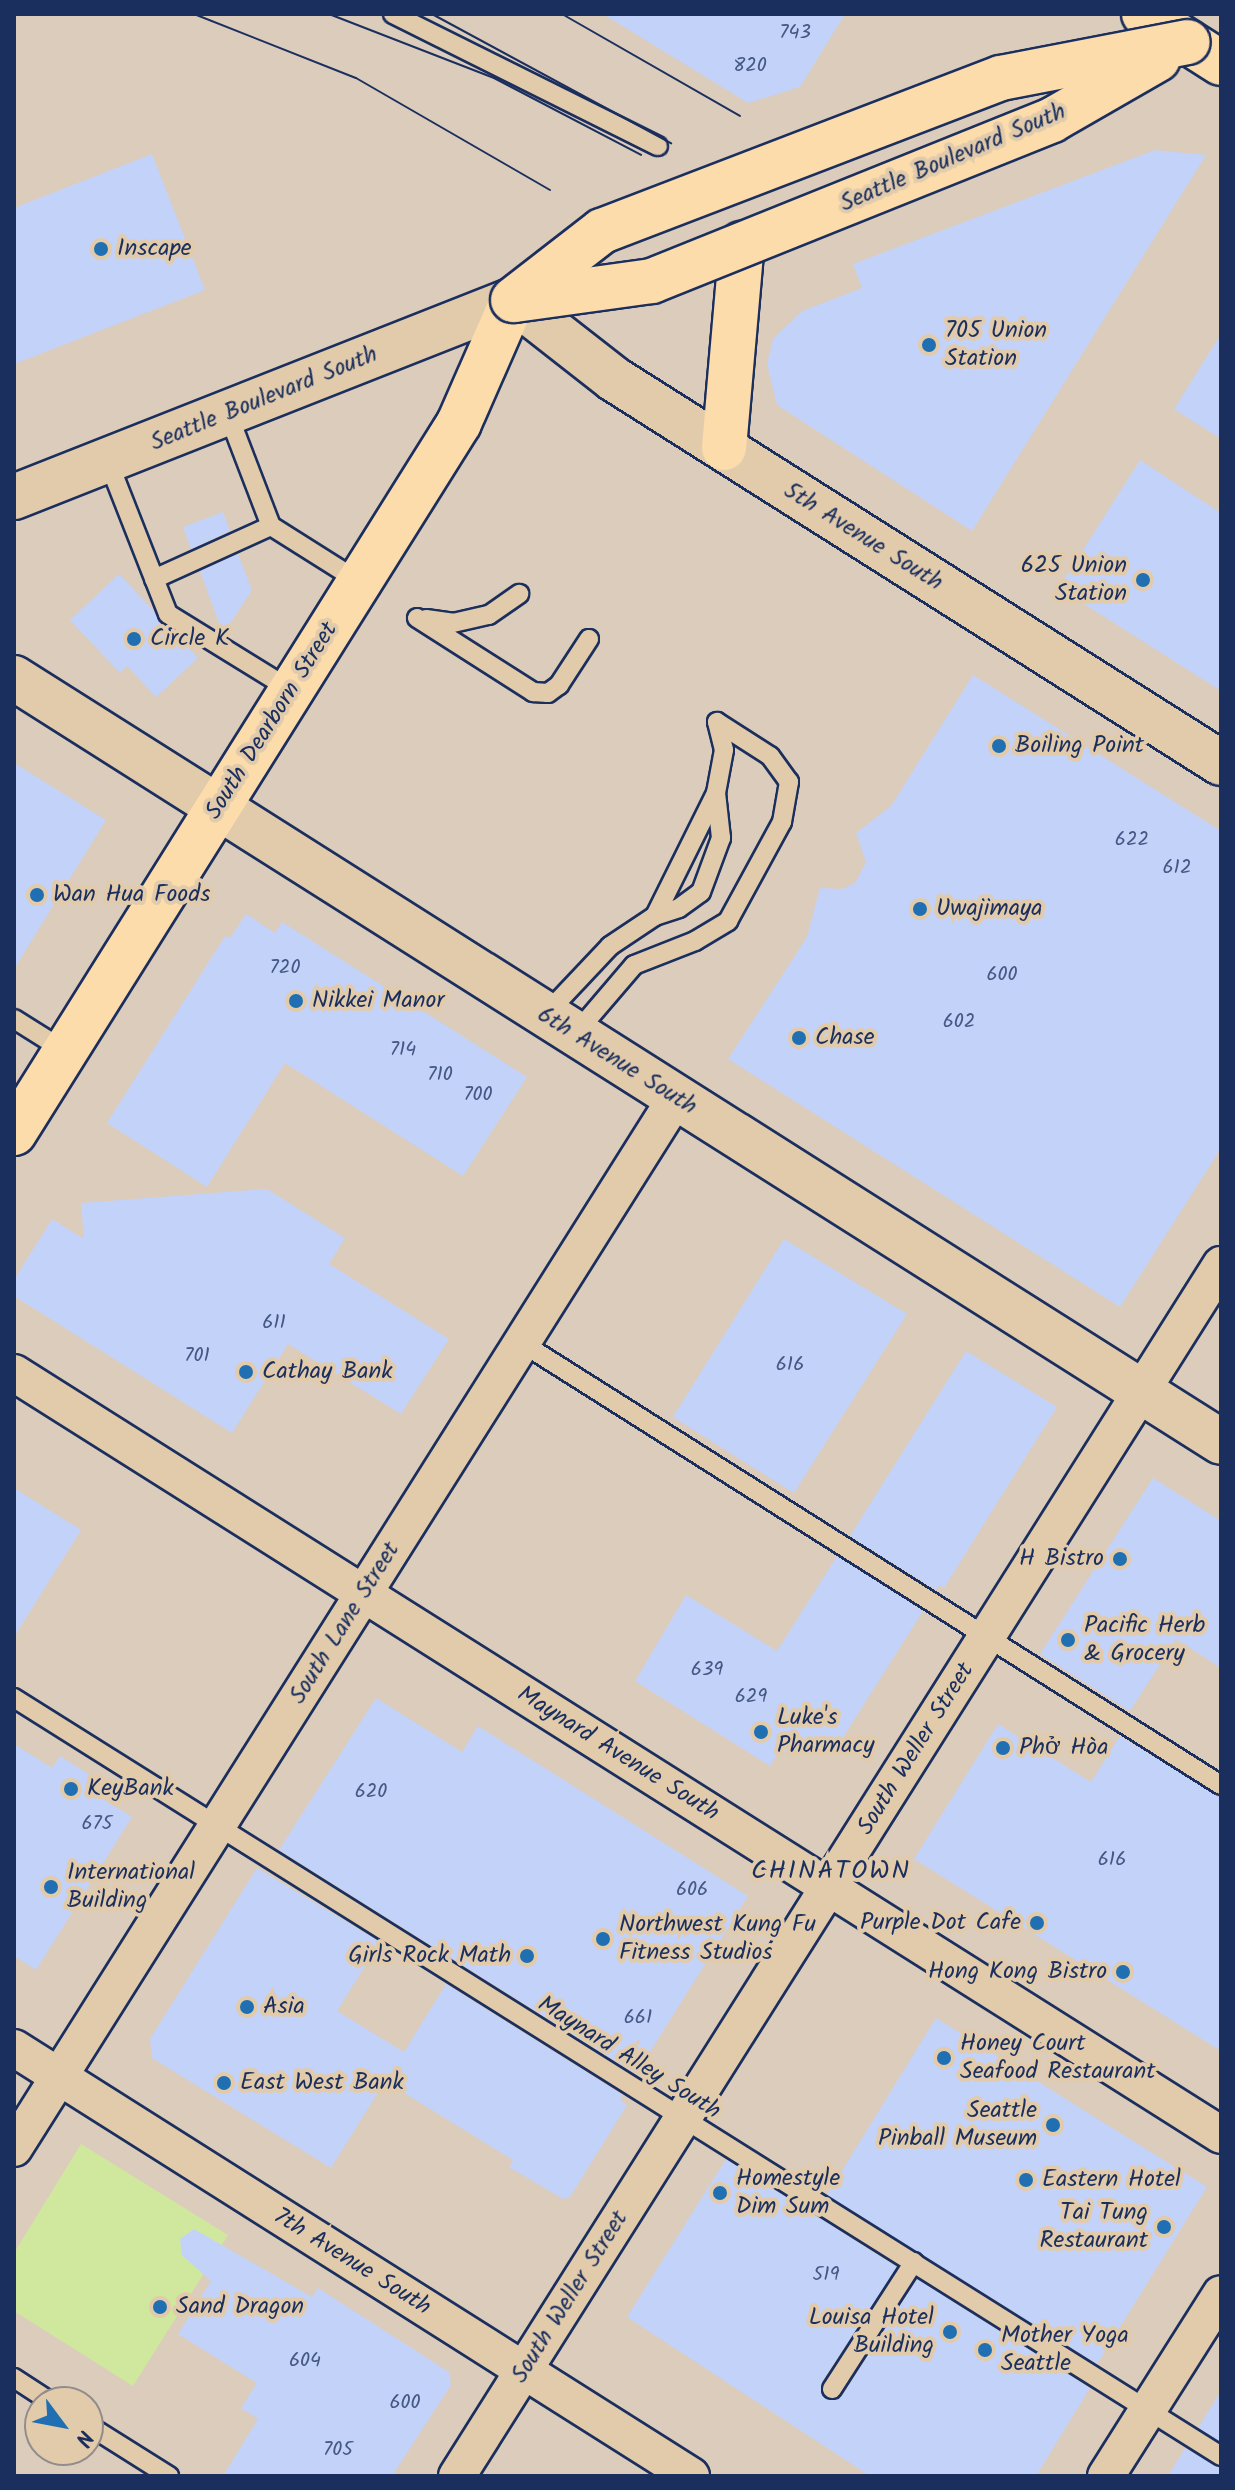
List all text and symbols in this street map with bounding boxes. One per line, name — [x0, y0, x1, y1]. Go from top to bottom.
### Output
house number: 743 — [779, 21, 811, 45]
house number: 820 — [733, 54, 767, 78]
street label: Seattle Boulevard South — [836, 97, 1070, 219]
place label: Inscape — [117, 235, 192, 263]
marker: Inscape — [92, 240, 110, 258]
place label: 705 Union Station — [945, 317, 1047, 373]
marker: 705 Union Station — [920, 336, 938, 354]
street label: Seattle Boulevard South — [146, 340, 382, 458]
street label: 5th Avenue South — [778, 476, 948, 598]
place label: 625 Union Station — [1021, 552, 1127, 608]
marker: 625 Union Station — [1134, 571, 1152, 589]
street label: South Dearborn Street — [200, 617, 344, 825]
place label: Circle K — [150, 625, 229, 653]
marker: Circle K — [125, 630, 143, 648]
place label: Boiling Point — [1015, 732, 1144, 760]
marker: Boiling Point — [990, 737, 1008, 755]
house number: 622 — [1115, 828, 1149, 852]
house number: 612 — [1162, 856, 1192, 880]
place label: Wan Hua Foods — [53, 881, 210, 909]
marker: Wan Hua Foods — [28, 886, 46, 904]
place label: Uwajimaya — [936, 895, 1042, 923]
marker: Uwajimaya — [911, 900, 929, 918]
house number: 720 — [270, 956, 300, 980]
house number: 600 — [986, 963, 1018, 987]
place label: Nikkei Manor — [312, 987, 444, 1015]
marker: Nikkei Manor — [287, 992, 305, 1010]
street label: 6th Avenue South — [532, 1000, 702, 1122]
house number: 602 — [943, 1010, 975, 1034]
place label: Chase — [815, 1024, 875, 1052]
marker: Chase — [790, 1029, 808, 1047]
house number: 714 — [390, 1038, 416, 1062]
house number: 710 — [427, 1063, 453, 1087]
house number: 700 — [463, 1083, 493, 1107]
house number: 611 — [262, 1311, 286, 1335]
house number: 701 — [184, 1344, 210, 1368]
house number: 616 — [776, 1353, 804, 1377]
place label: Cathay Bank — [262, 1358, 393, 1386]
marker: Cathay Bank — [237, 1363, 255, 1381]
street label: South Lane Street — [284, 1537, 406, 1709]
place label: H Bistro — [1019, 1545, 1104, 1573]
marker: H Bistro — [1111, 1550, 1129, 1568]
place label: Pacific Herb & Grocery — [1084, 1612, 1205, 1668]
marker: Pacific Herb & Grocery — [1059, 1631, 1077, 1649]
house number: 639 — [691, 1658, 723, 1682]
street label: South Weller Street — [851, 1658, 981, 1840]
street label: Maynard Avenue South — [512, 1680, 724, 1828]
house number: 629 — [735, 1685, 767, 1709]
place label: Luke's Pharmacy — [777, 1704, 874, 1760]
marker: Luke's Pharmacy — [752, 1723, 770, 1741]
place label: Phở Hòa — [1019, 1734, 1106, 1762]
marker: Phở Hòa — [994, 1739, 1012, 1757]
place label: KeyBank — [87, 1775, 174, 1803]
marker: KeyBank — [62, 1780, 80, 1798]
house number: 620 — [355, 1780, 387, 1804]
house number: 675 — [81, 1812, 113, 1836]
house number: 616 — [1098, 1848, 1126, 1872]
district label: CHINATOWN — [751, 1856, 911, 1888]
place label: International Building — [67, 1859, 195, 1915]
marker: International Building — [42, 1878, 60, 1896]
house number: 606 — [676, 1878, 708, 1902]
place label: Purple Dot Cafe — [860, 1909, 1021, 1937]
place label: Northwest Kung Fu Fitness Studios — [619, 1911, 816, 1967]
marker: Purple Dot Cafe — [1028, 1914, 1046, 1932]
marker: Northwest Kung Fu Fitness Studios — [594, 1930, 612, 1948]
place label: Girls Rock Math — [348, 1942, 511, 1970]
marker: Girls Rock Math — [518, 1947, 536, 1965]
place label: Hong Kong Bistro — [928, 1958, 1107, 1986]
marker: Hong Kong Bistro — [1114, 1963, 1132, 1981]
street label: Maynard Alley South — [532, 1990, 726, 2126]
place label: Asia — [263, 1993, 305, 2021]
marker: Asia — [238, 1998, 256, 2016]
house number: 661 — [624, 2006, 652, 2030]
place label: Honey Court Seafood Restaurant — [960, 2030, 1156, 2086]
marker: Honey Court Seafood Restaurant — [935, 2049, 953, 2067]
place label: East West Bank — [240, 2069, 404, 2097]
marker: East West Bank — [215, 2074, 233, 2092]
place label: Seattle Pinball Museum — [878, 2097, 1037, 2153]
marker: Seattle Pinball Museum — [1044, 2116, 1062, 2134]
place label: Homestyle Dim Sum — [736, 2165, 840, 2221]
place label: Eastern Hotel — [1042, 2166, 1181, 2194]
marker: Eastern Hotel — [1017, 2171, 1035, 2189]
marker: Homestyle Dim Sum — [711, 2184, 729, 2202]
place label: Tai Tung Restaurant — [1040, 2199, 1148, 2255]
street label: 7th Avenue South — [268, 2202, 436, 2322]
street label: South Weller Street — [505, 2206, 635, 2388]
marker: Tai Tung Restaurant — [1155, 2218, 1173, 2236]
house number: 519 — [813, 2263, 839, 2287]
place label: Sand Dragon — [176, 2293, 304, 2321]
marker: Sand Dragon — [151, 2298, 169, 2316]
place label: Louisa Hotel Building — [809, 2304, 934, 2360]
place label: Mother Yoga Seattle — [1001, 2322, 1129, 2378]
marker: Louisa Hotel Building — [941, 2323, 959, 2341]
marker: Mother Yoga Seattle — [976, 2341, 994, 2359]
house number: 604 — [289, 2349, 321, 2373]
north arrow — [24, 2386, 104, 2466]
house number: 600 — [389, 2391, 421, 2415]
text: N — [65, 2423, 102, 2453]
house number: 705 — [323, 2438, 353, 2462]

